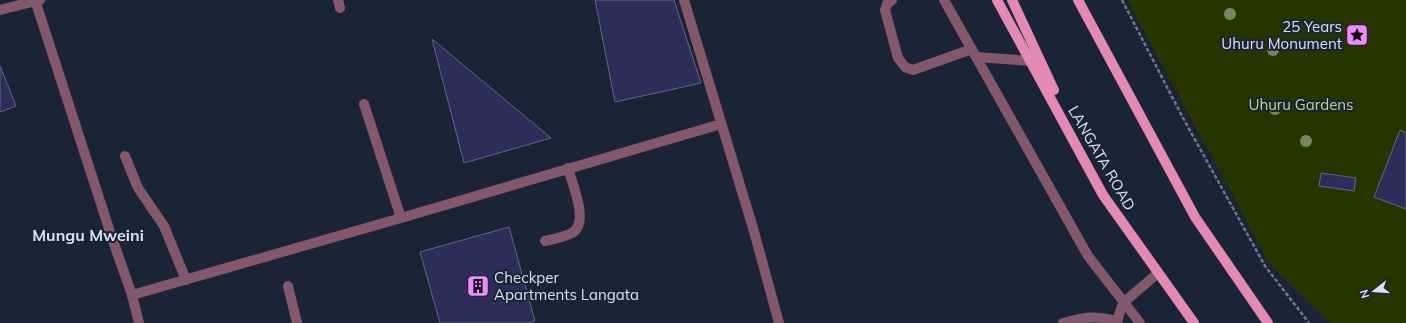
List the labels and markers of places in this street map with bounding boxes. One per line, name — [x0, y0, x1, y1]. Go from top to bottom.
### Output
place label: 25 Years Uhuru Monument — [1221, 17, 1342, 53]
place icon: 25 Years Uhuru Monument — [1344, 22, 1370, 48]
place label: Checkper Apartments Langata — [494, 268, 639, 304]
building icon: Checkper Apartments Langata — [465, 273, 491, 299]

